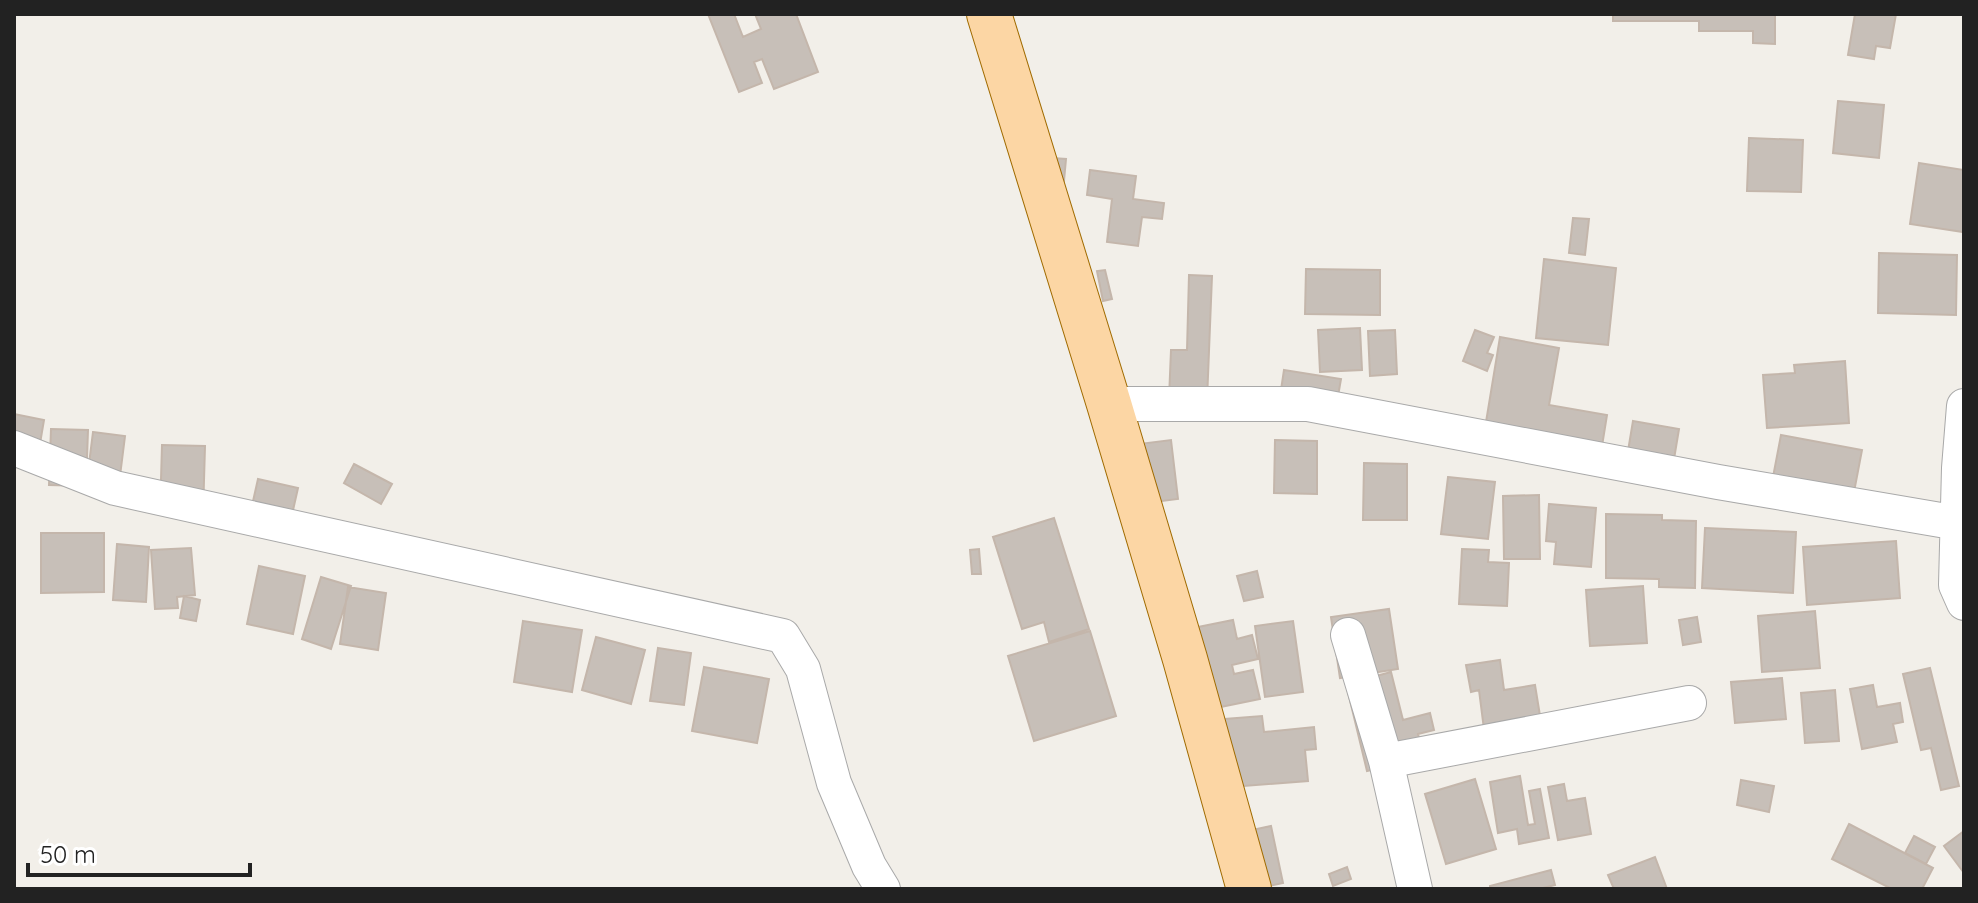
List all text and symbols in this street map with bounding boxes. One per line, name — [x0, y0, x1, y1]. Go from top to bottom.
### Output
scale bar — [28, 827, 250, 877]
text: 50 m — [40, 839, 96, 869]

